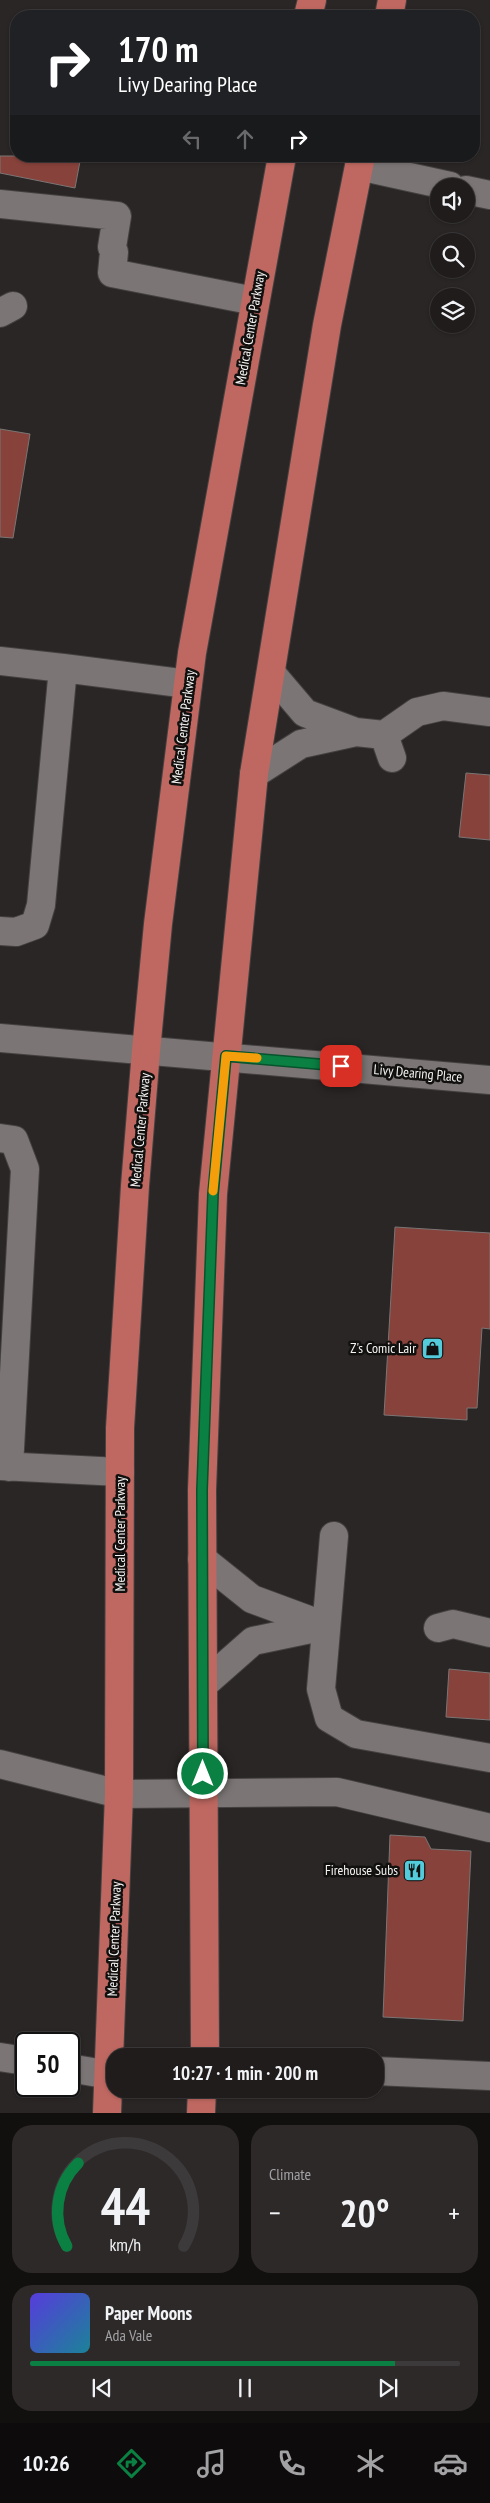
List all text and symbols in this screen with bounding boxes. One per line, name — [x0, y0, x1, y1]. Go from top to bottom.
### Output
text: 170 m — [118, 26, 199, 72]
icon: right — [35, 30, 100, 95]
text: Livy Dearing Place — [118, 70, 257, 98]
icon: left — [178, 125, 206, 153]
icon: ahead — [231, 125, 259, 153]
icon: right — [284, 125, 312, 153]
map controls — [430, 178, 475, 333]
button: sound — [430, 178, 475, 223]
button: search — [430, 233, 475, 278]
street label: Medical Center Parkway — [231, 269, 269, 386]
button: layers — [430, 288, 475, 333]
street label: Medical Center Parkway — [167, 668, 199, 785]
pin — [320, 1045, 362, 1087]
icon: arrive — [327, 1052, 355, 1080]
street label: Livy Dearing Place — [373, 1060, 463, 1086]
street label: Medical Center Parkway — [126, 1071, 154, 1188]
shop icon: Z's Comic Lair — [420, 1336, 444, 1360]
place label: Z's Comic Lair — [350, 1339, 416, 1357]
street label: Medical Center Parkway — [111, 1476, 129, 1591]
position arrow — [176, 1747, 228, 1799]
restaurant icon: Firehouse Subs — [402, 1858, 426, 1882]
place label: Firehouse Subs — [325, 1861, 398, 1879]
street label: Medical Center Parkway — [103, 1881, 125, 1997]
speed limit sign: 50 — [15, 2032, 80, 2097]
text: 10:27 · 1 min · 200 m — [172, 2061, 318, 2085]
text: Climate — [269, 2164, 311, 2184]
text: 44 — [101, 2172, 150, 2239]
text: 20° — [339, 2188, 390, 2237]
text: − — [269, 2194, 281, 2231]
text: + — [448, 2194, 460, 2231]
text: km/h — [110, 2233, 141, 2256]
text: Paper Moons — [105, 2301, 192, 2325]
text: Ada Vale — [105, 2325, 152, 2345]
icon: previous — [88, 2374, 116, 2402]
icon: pause — [231, 2374, 259, 2402]
icon: next — [374, 2374, 402, 2402]
icon: directions — [114, 2446, 149, 2481]
icon: music — [194, 2446, 229, 2481]
icon: phone — [274, 2446, 309, 2481]
icon: climate — [353, 2446, 388, 2481]
icon: car — [433, 2446, 468, 2481]
text: 10:26 — [22, 2449, 70, 2477]

